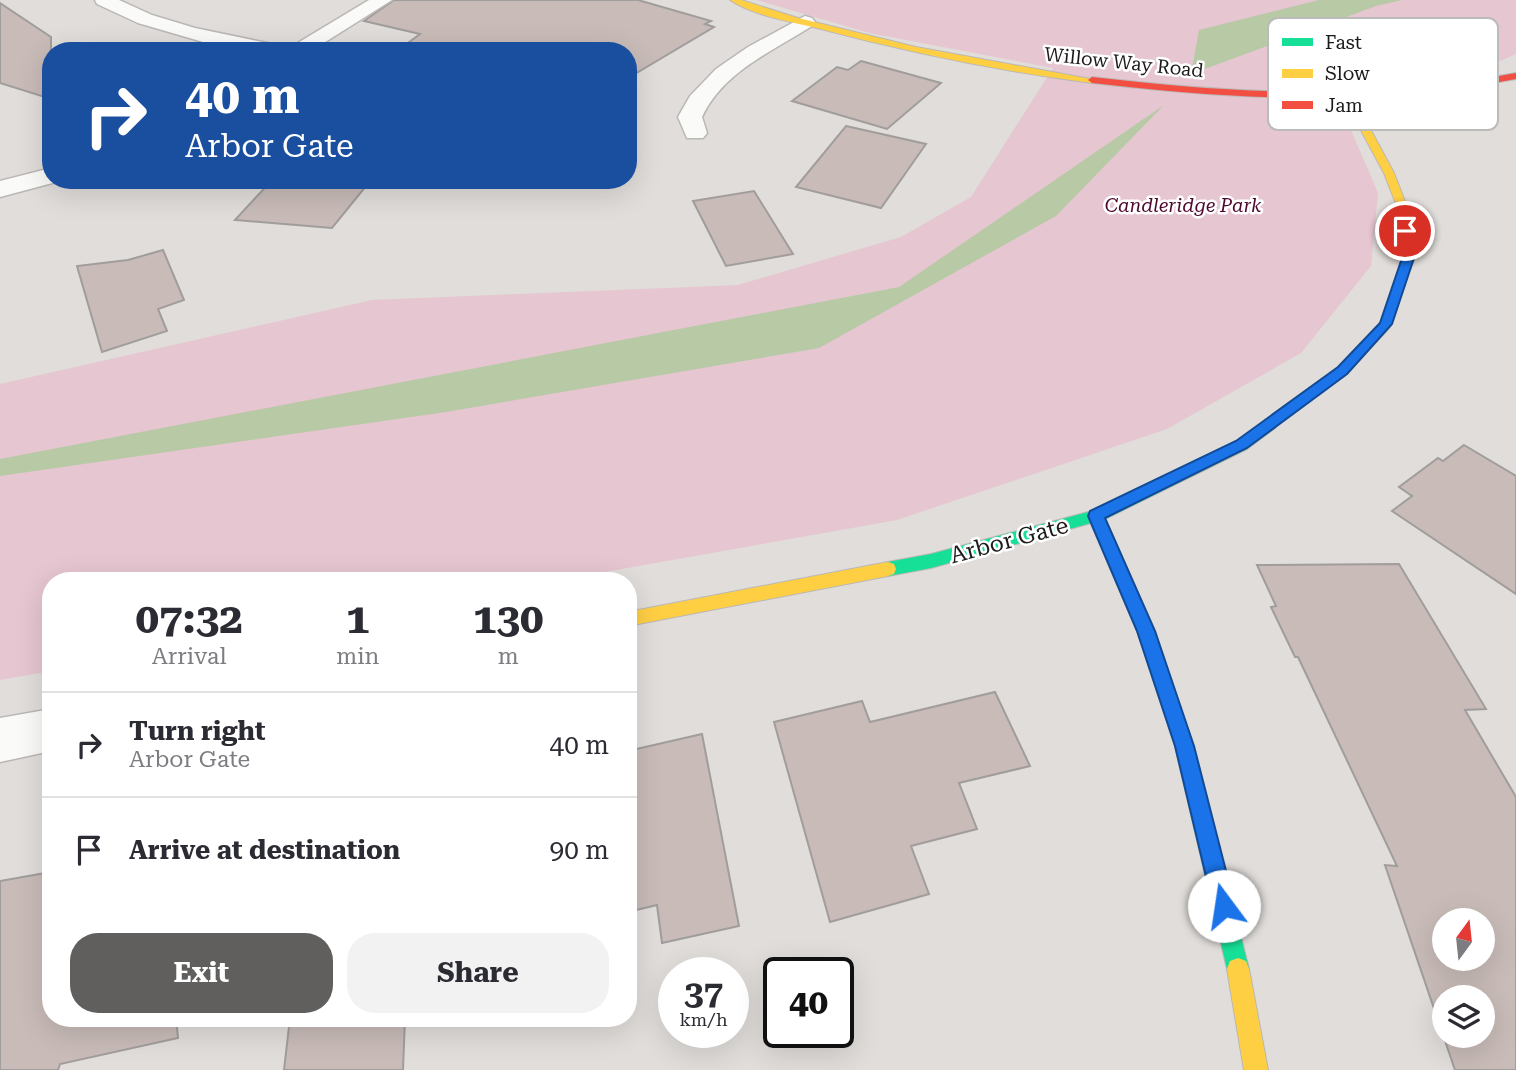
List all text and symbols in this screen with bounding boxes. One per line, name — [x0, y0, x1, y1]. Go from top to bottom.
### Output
legend — [1268, 18, 1498, 130]
text: Fast — [1325, 31, 1362, 54]
street label: Willow Way Road — [1043, 43, 1205, 82]
text: Slow — [1325, 62, 1370, 85]
text: 40 m — [185, 68, 300, 125]
icon: right — [70, 70, 161, 161]
text: Jam — [1325, 94, 1363, 117]
text: Arbor Gate — [185, 127, 354, 165]
park label: Candleridge Park — [1105, 194, 1262, 217]
pin — [1375, 201, 1435, 261]
icon: arrive — [1386, 212, 1424, 250]
street label: Arbor Gate — [947, 512, 1071, 569]
text: 07:32 — [136, 594, 243, 643]
text: 1 — [346, 594, 370, 643]
text: 130 — [473, 594, 543, 643]
text: Arrival — [152, 643, 226, 670]
text: min — [336, 643, 379, 670]
text: m — [498, 643, 519, 670]
text: Turn right — [129, 716, 265, 746]
icon: right — [70, 726, 108, 764]
text: 40 m — [550, 730, 609, 760]
text: Arbor Gate — [129, 746, 250, 773]
icon: arrive — [70, 831, 108, 869]
text: Arrive at destination — [129, 835, 400, 865]
text: 90 m — [550, 835, 609, 865]
position arrow — [1187, 869, 1261, 943]
north arrow — [1432, 908, 1494, 971]
map controls — [1432, 908, 1495, 1048]
button: Exit — [70, 933, 333, 1013]
button: Share — [347, 933, 609, 1013]
speed limit sign: 40 — [763, 957, 854, 1048]
text: 37 — [684, 973, 723, 1014]
button: layers — [1432, 985, 1495, 1048]
text: km/h — [679, 1009, 728, 1030]

